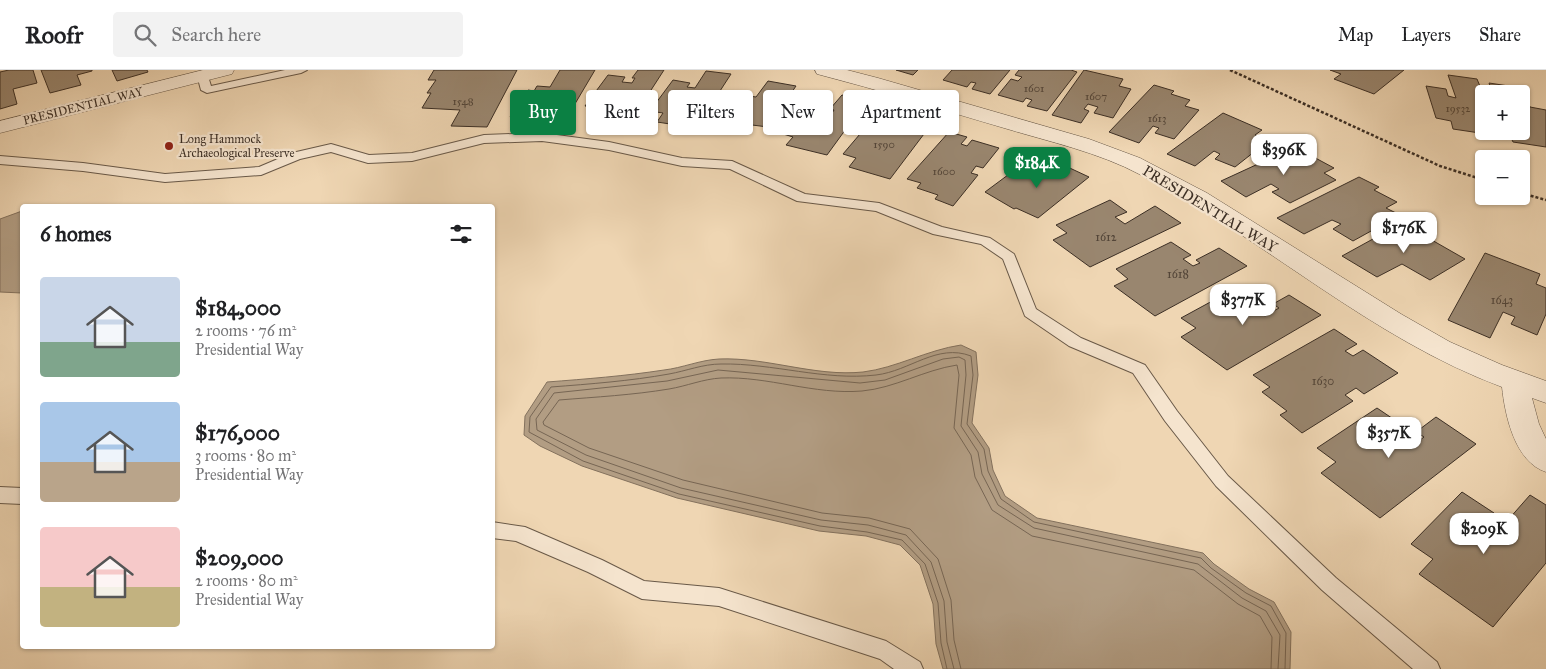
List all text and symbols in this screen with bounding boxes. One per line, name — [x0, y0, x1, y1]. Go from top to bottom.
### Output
search box — [113, 12, 463, 57]
text: Roofr — [25, 20, 83, 50]
icon: search — [131, 21, 159, 49]
text: Search here — [171, 23, 261, 46]
text: Map — [1338, 24, 1373, 46]
text: Layers — [1401, 24, 1451, 46]
text: Share — [1479, 24, 1521, 46]
house number: 1601 — [1024, 82, 1044, 95]
street label: PRESIDENTIAL WAY — [22, 84, 145, 128]
map controls — [1475, 85, 1530, 205]
button: + — [1475, 85, 1530, 140]
chip: Buy — [510, 90, 576, 135]
chip: Rent — [586, 90, 658, 135]
chip: Filters — [668, 90, 753, 135]
chip: New — [763, 90, 833, 135]
chip: Apartment — [843, 90, 959, 135]
house number: 1607 — [1085, 90, 1107, 103]
house number: 1548 — [452, 95, 474, 108]
house number: 19532 — [1445, 102, 1471, 115]
house number: 1613 — [1148, 112, 1166, 125]
place label: Long Hammock Archaeological Preserve — [178, 132, 294, 161]
pin: $396K — [1249, 134, 1319, 176]
house number: 1590 — [873, 138, 895, 151]
marker: Long Hammock Archaeological Preserve — [163, 140, 175, 152]
text: $396K — [1262, 140, 1306, 159]
pin: $184K — [1002, 146, 1072, 189]
button: − — [1475, 150, 1530, 205]
text: $184K — [1015, 153, 1059, 172]
street label: PRESIDENTIAL WAY — [1139, 162, 1281, 257]
house number: 1600 — [933, 165, 955, 178]
pin: $176K — [1369, 212, 1439, 254]
text: $176K — [1382, 218, 1426, 237]
icon: filters — [447, 220, 475, 248]
text: 6 homes — [40, 221, 112, 247]
house number: 1612 — [1095, 230, 1117, 244]
house number: 1618 — [1167, 267, 1189, 281]
pin: $377K — [1208, 284, 1278, 326]
text: $377K — [1221, 290, 1265, 309]
house number: 1643 — [1491, 293, 1513, 307]
text: $184,000 — [195, 295, 281, 321]
icon: home — [80, 297, 140, 357]
text: 2 rooms · 76 m² — [195, 321, 296, 340]
text: Presidential Way — [195, 340, 303, 359]
house number: 1630 — [1312, 374, 1334, 388]
pin: $357K — [1354, 416, 1424, 459]
text: $176,000 — [195, 420, 280, 446]
icon: home — [80, 422, 140, 482]
text: $357K — [1367, 423, 1411, 442]
text: 3 rooms · 80 m² — [195, 446, 296, 465]
text: Presidential Way — [195, 465, 303, 484]
pin: $209K — [1449, 512, 1519, 555]
text: $209K — [1461, 519, 1507, 538]
text: $209,000 — [195, 545, 284, 571]
icon: home — [80, 547, 140, 607]
text: 2 rooms · 80 m² — [195, 571, 298, 590]
text: Presidential Way — [195, 590, 303, 609]

